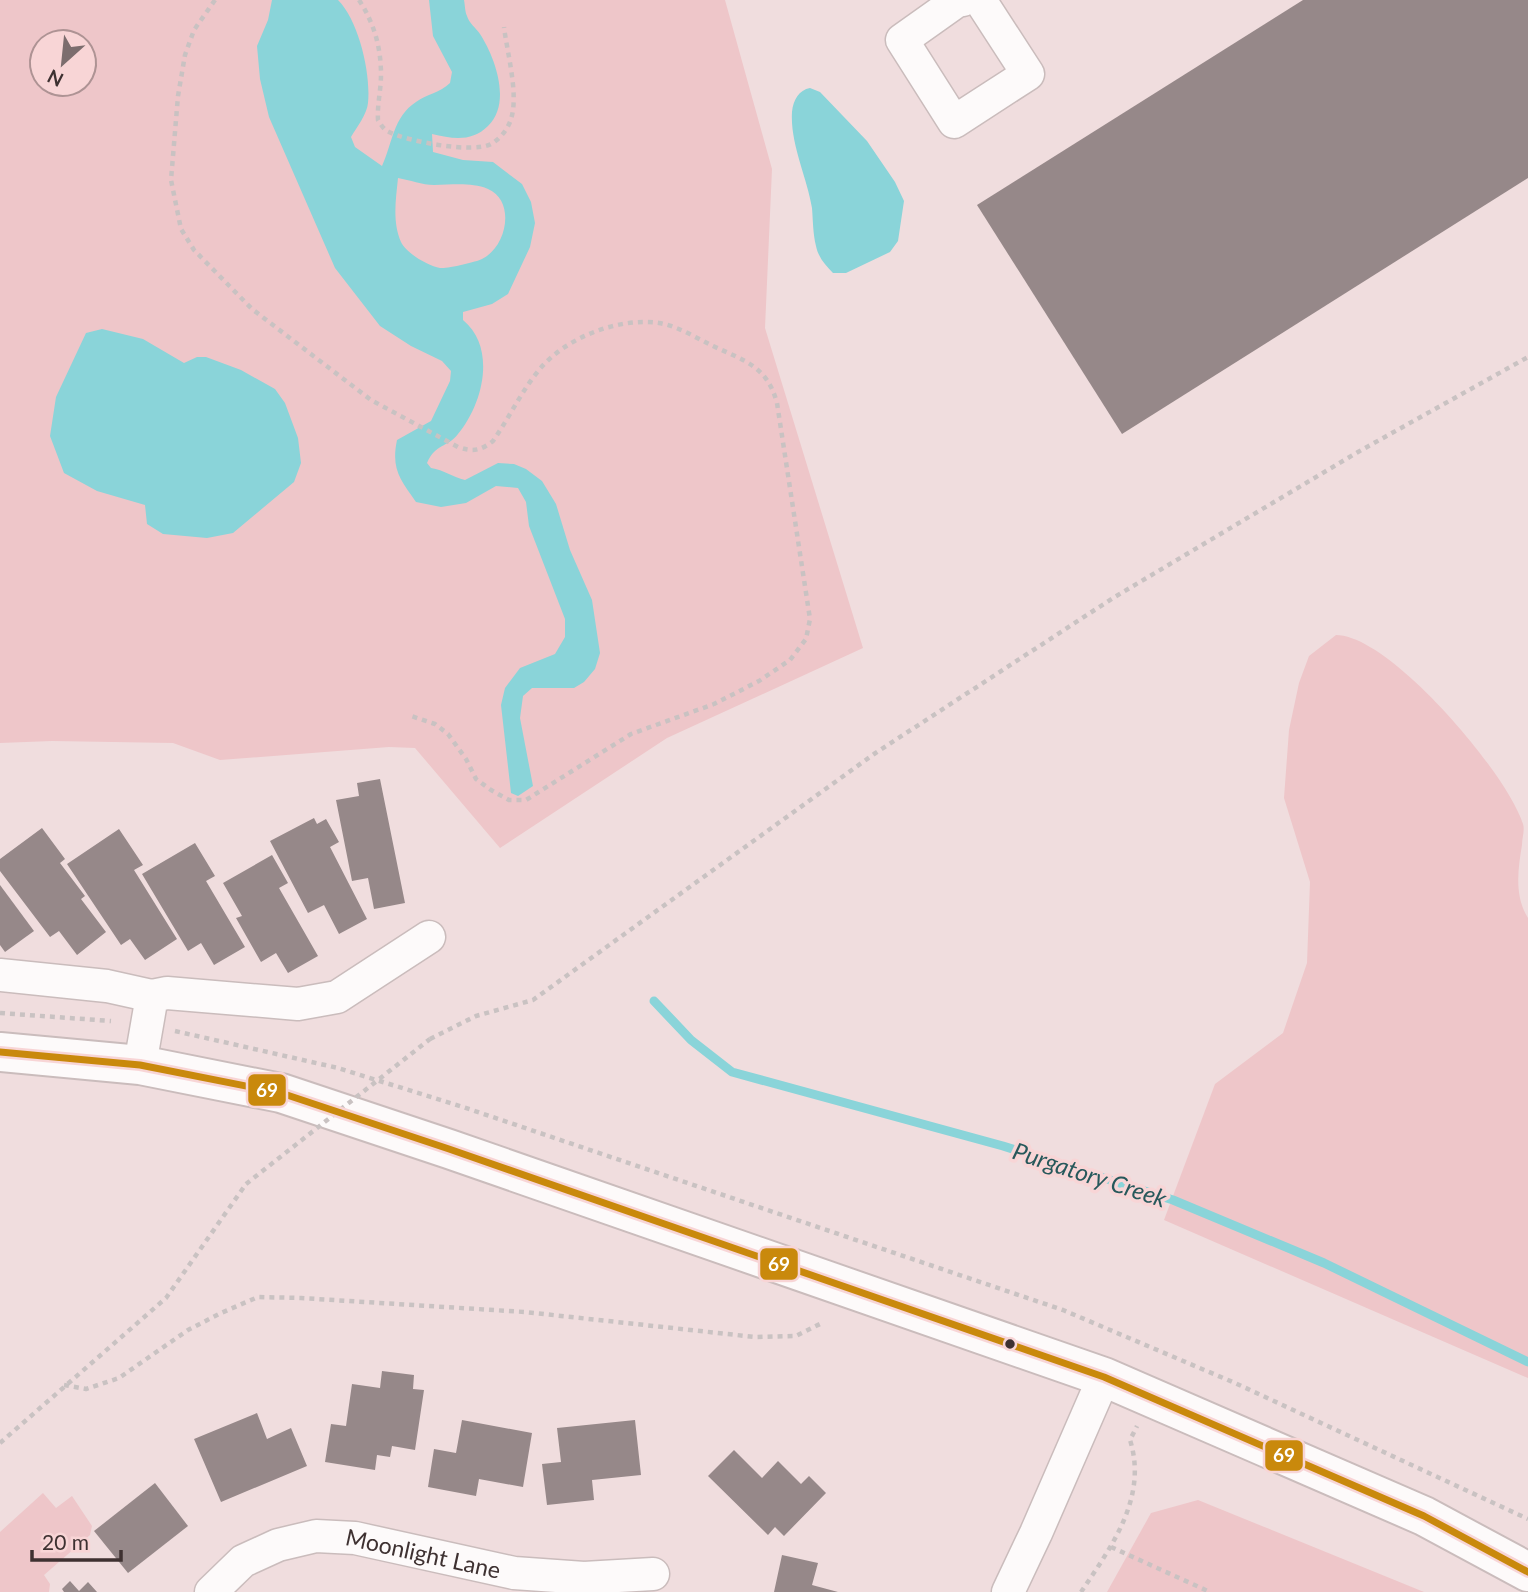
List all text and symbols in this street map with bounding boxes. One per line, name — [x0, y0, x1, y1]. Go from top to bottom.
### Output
north arrow — [28, 28, 98, 98]
text: N — [43, 65, 67, 92]
line badge: 69 — [247, 1073, 287, 1107]
text: 69 — [256, 1078, 278, 1101]
water label: Purgatory Creek — [1009, 1135, 1171, 1213]
line badge: 69 — [759, 1247, 799, 1281]
text: 69 — [768, 1252, 790, 1275]
unlabelled marker — [1003, 1337, 1017, 1351]
line badge: 69 — [1264, 1439, 1304, 1472]
text: 69 — [1273, 1443, 1295, 1466]
scale bar — [32, 1518, 121, 1562]
street label: Moonlight Lane — [343, 1522, 503, 1584]
text: 20 m — [42, 1529, 89, 1554]

